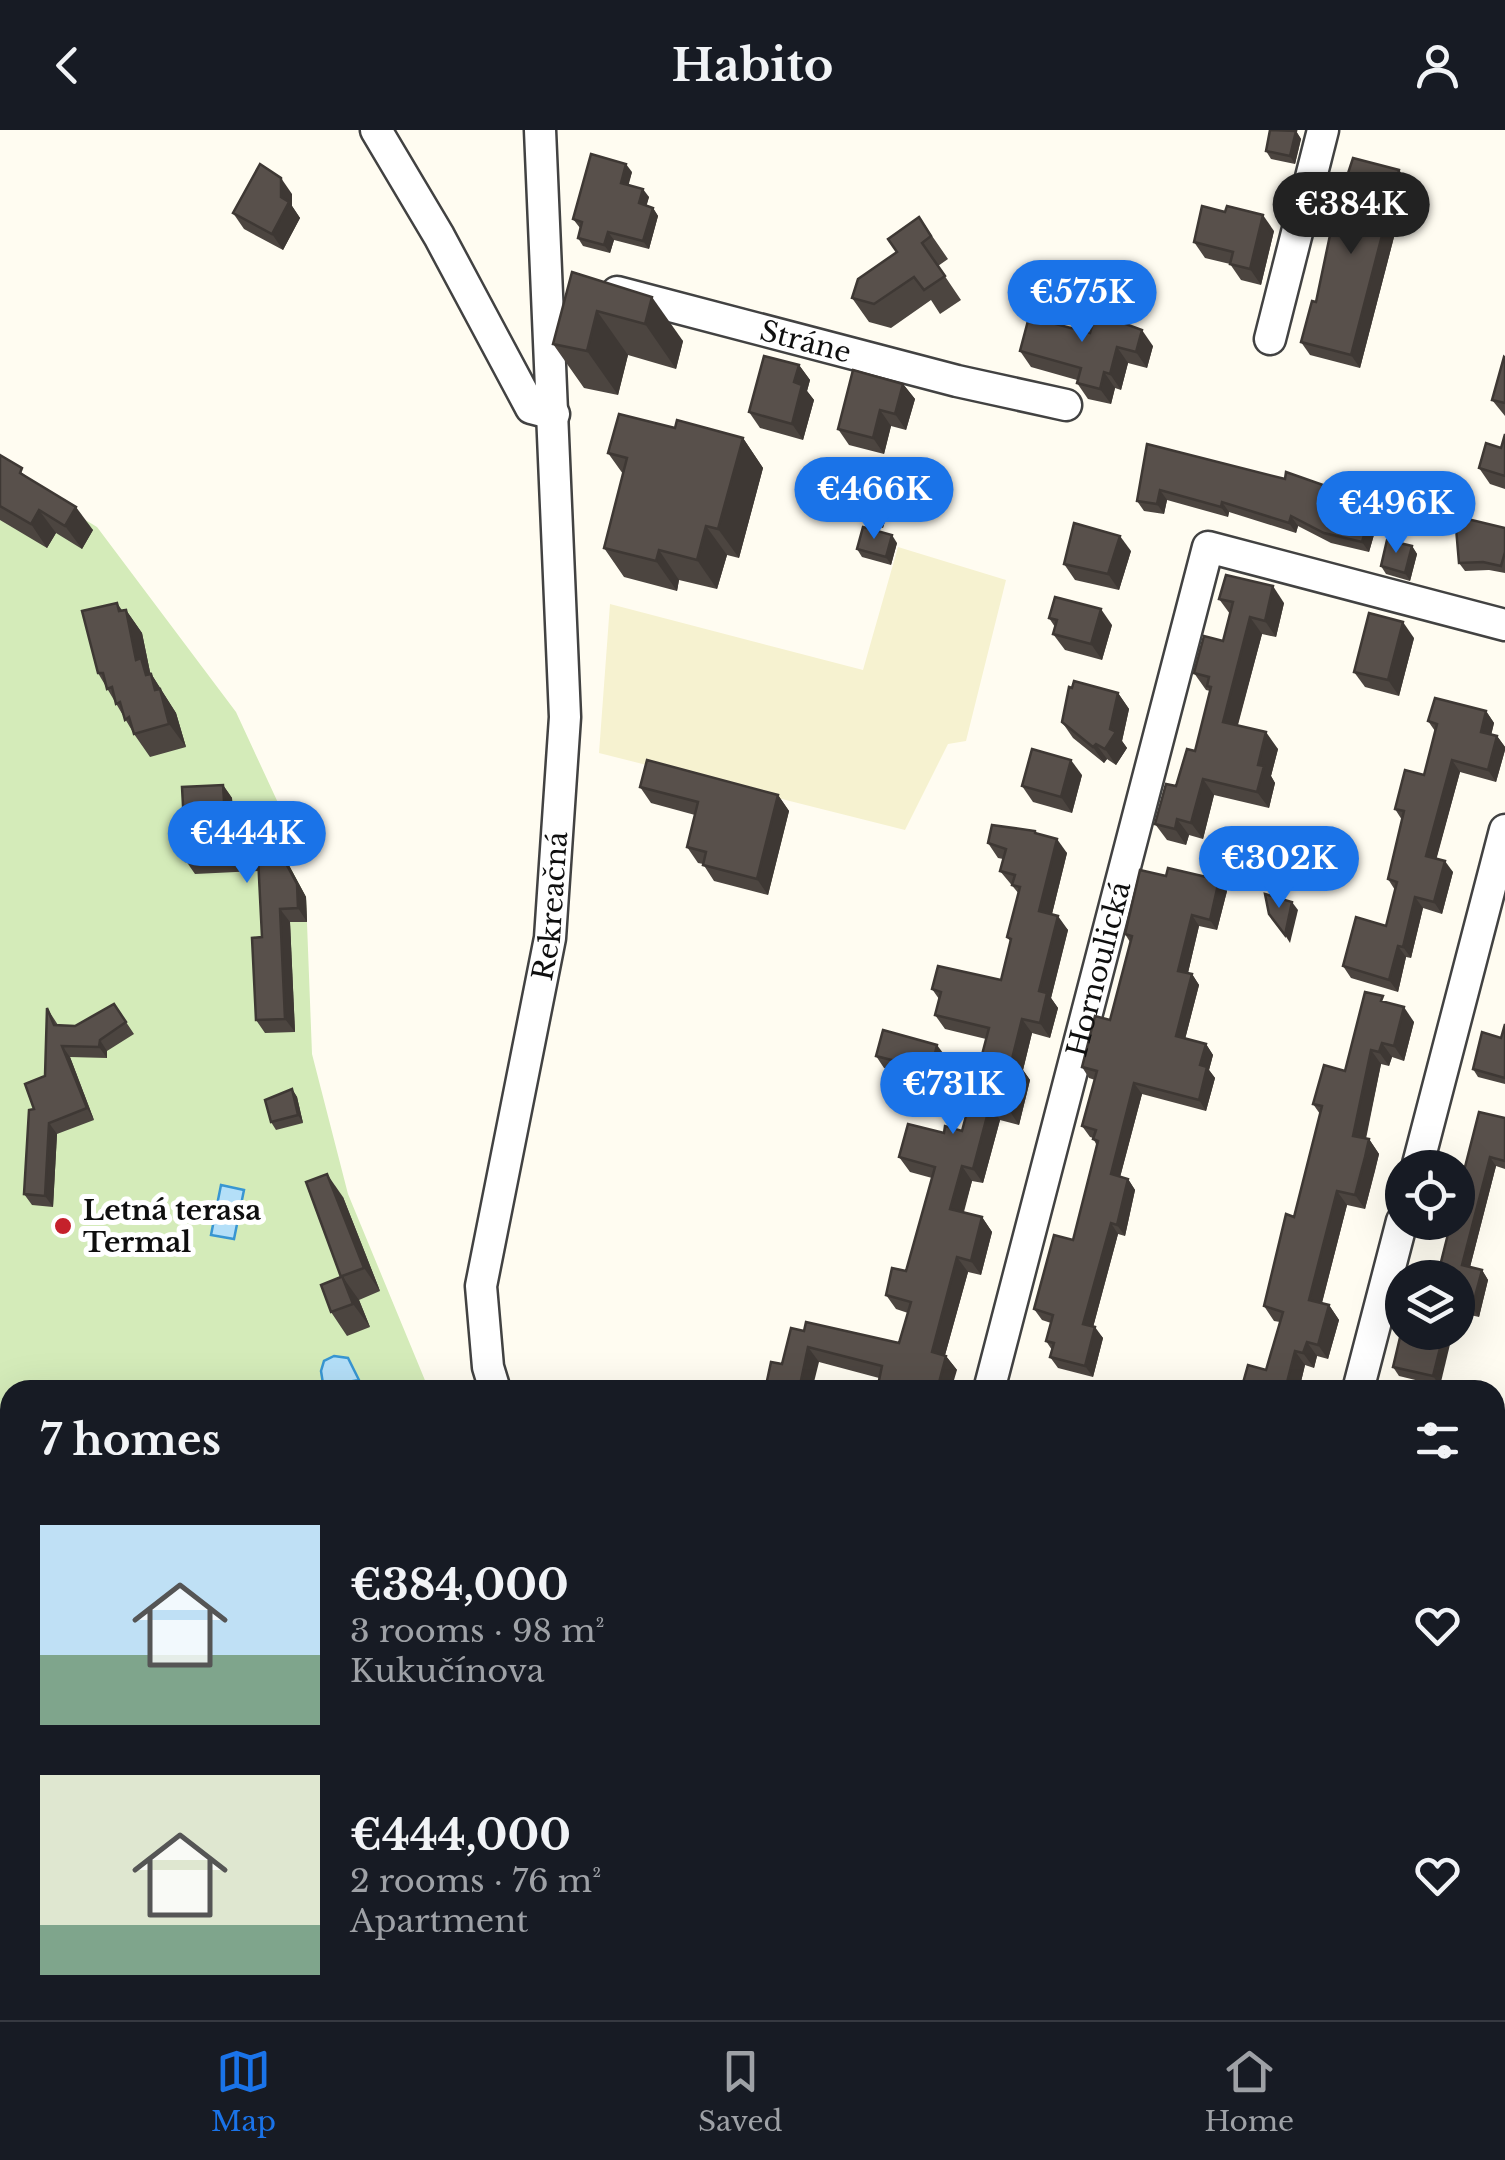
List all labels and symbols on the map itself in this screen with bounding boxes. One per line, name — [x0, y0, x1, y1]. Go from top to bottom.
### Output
pin: €384K — [1281, 172, 1421, 257]
pin: €575K — [1012, 260, 1152, 345]
street label: Stráne — [756, 313, 855, 371]
pin: €466K — [804, 457, 944, 542]
pin: €496K — [1326, 471, 1466, 556]
pin: €444K — [177, 801, 317, 886]
pin: €302K — [1209, 826, 1349, 911]
street label: Rekreačná — [525, 830, 575, 984]
street label: Hornoulická — [1059, 877, 1139, 1060]
pin: €731K — [883, 1052, 1023, 1137]
place label: Letná terasa Termal — [83, 1193, 261, 1260]
marker: Letná terasa Termal — [52, 1215, 74, 1237]

